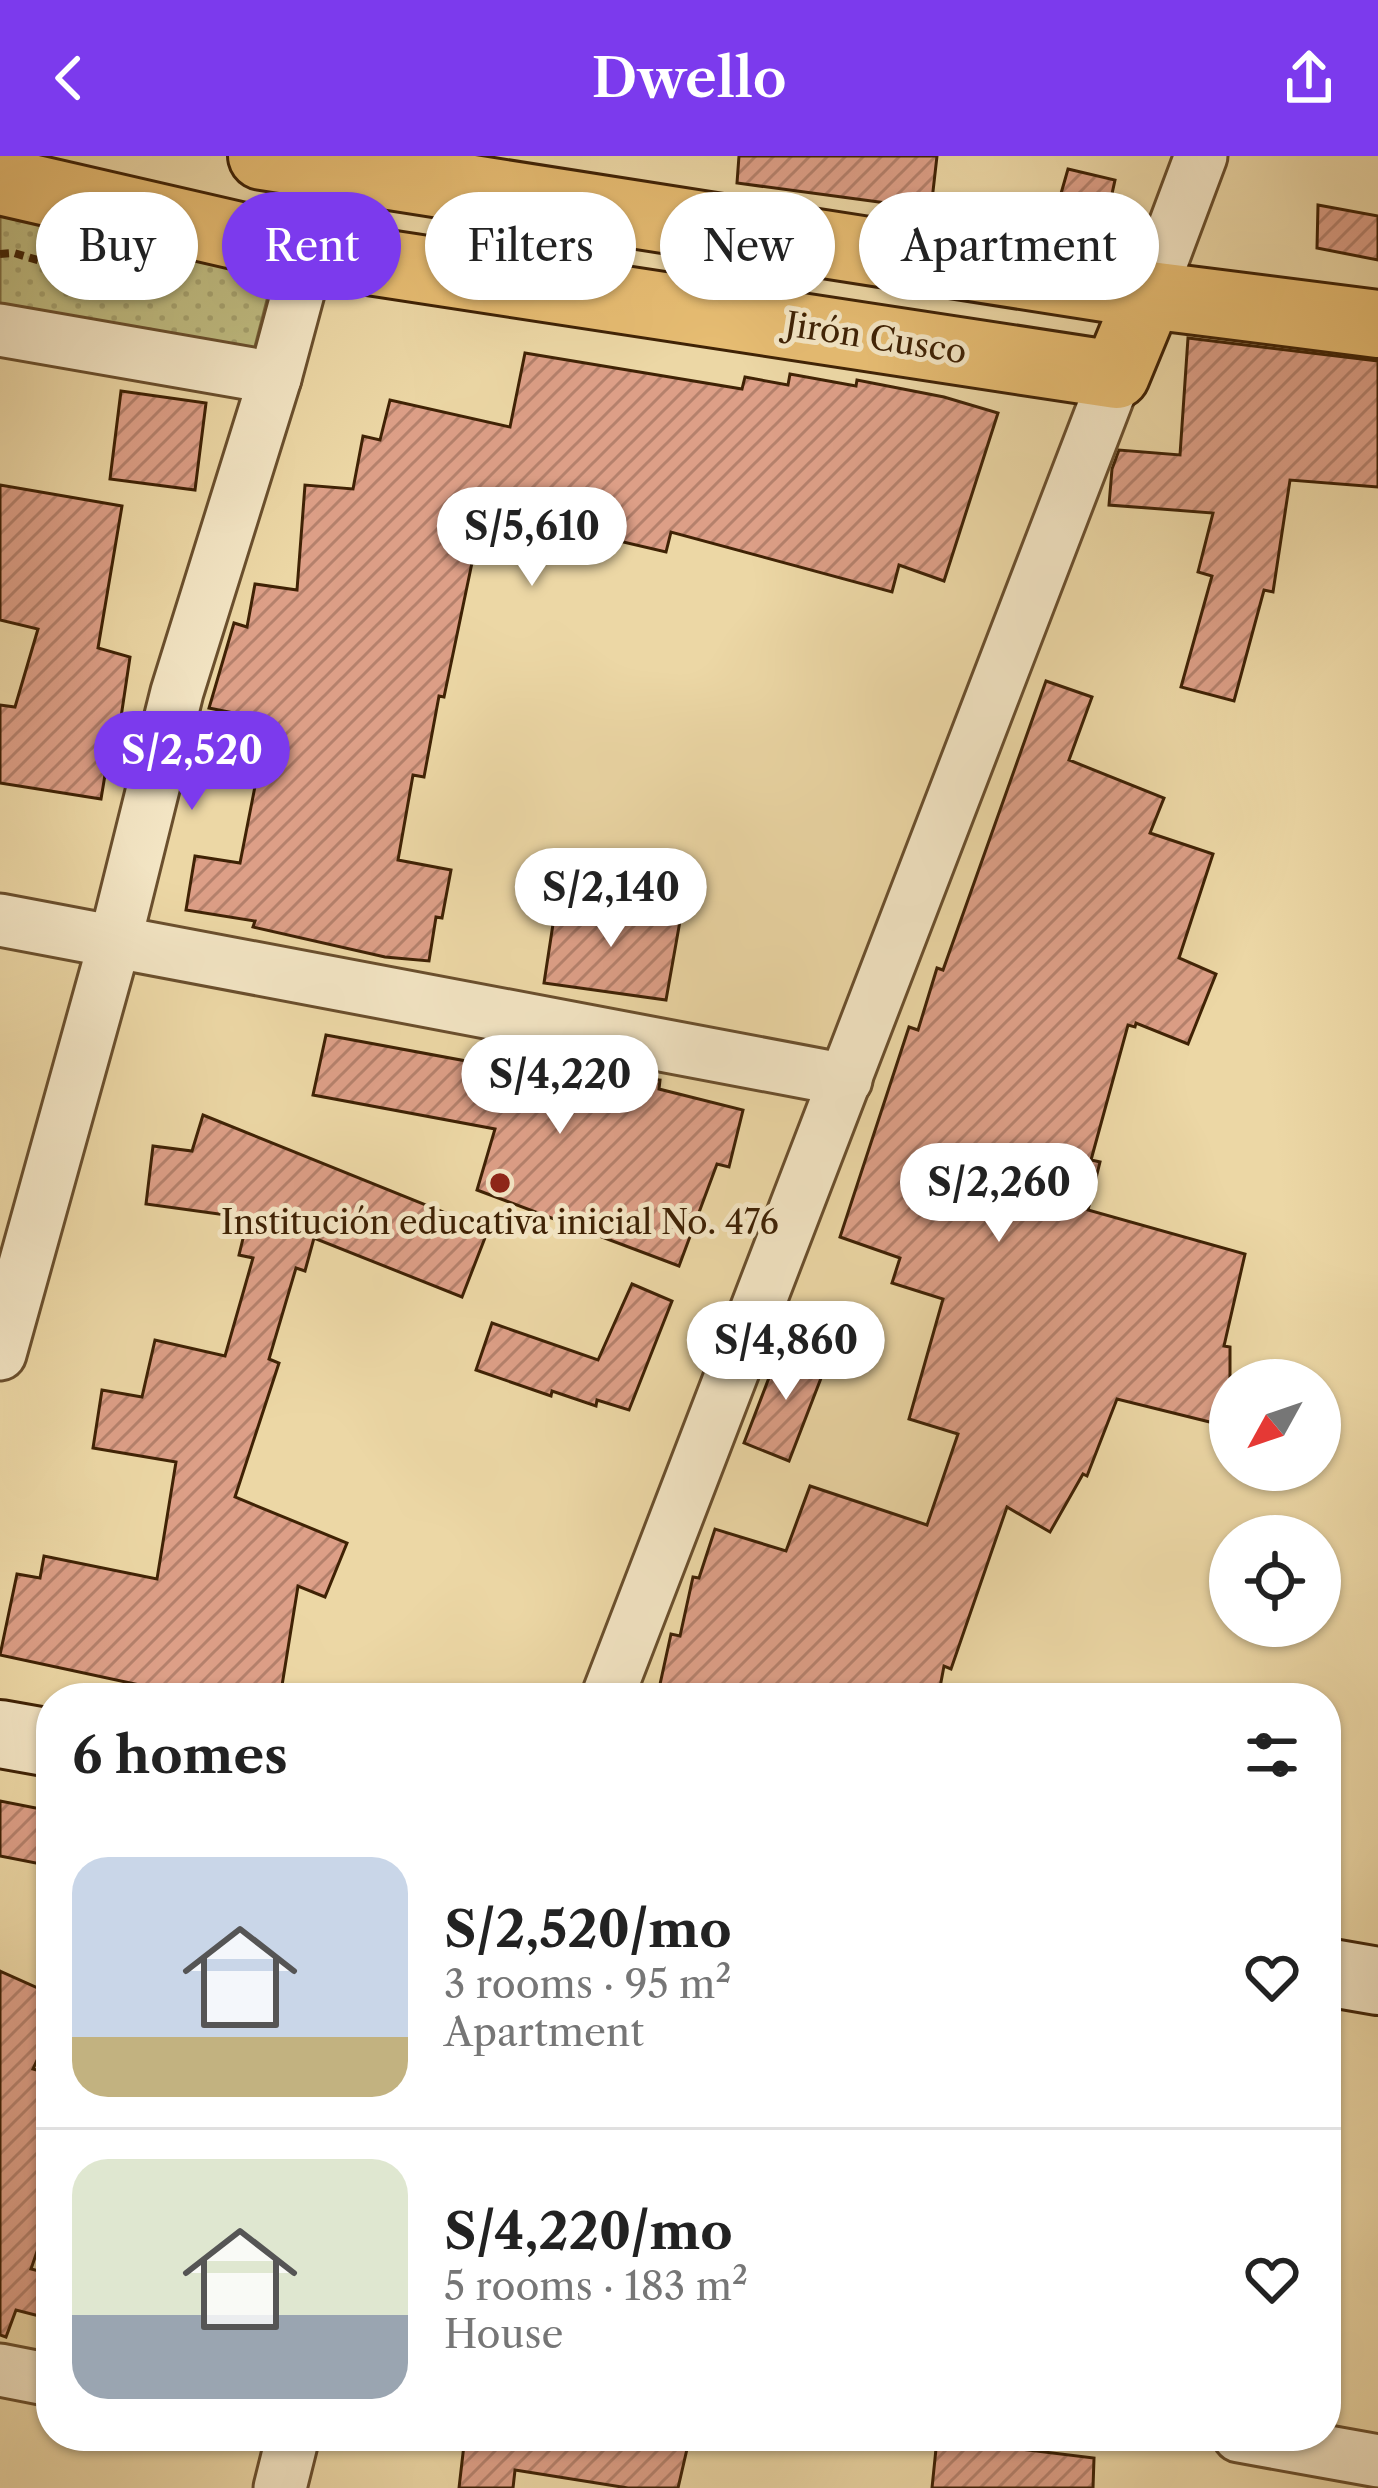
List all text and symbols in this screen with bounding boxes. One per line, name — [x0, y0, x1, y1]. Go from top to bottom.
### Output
icon: back — [36, 45, 102, 111]
text: Dwello — [591, 45, 787, 111]
icon: share — [1276, 45, 1342, 111]
chip: Buy — [36, 192, 198, 300]
chip: Rent — [222, 192, 401, 300]
chip: Filters — [425, 192, 636, 300]
chip: New — [660, 192, 835, 300]
chip: Apartment — [859, 192, 1159, 300]
street label: Jirón Cusco — [778, 303, 969, 373]
pin: S/5,610 — [421, 487, 643, 589]
text: S/5,610 — [464, 502, 600, 550]
pin: S/2,520 — [81, 711, 303, 813]
text: S/2,520 — [121, 726, 263, 774]
pin: S/2,140 — [500, 848, 722, 950]
text: S/2,140 — [542, 863, 680, 911]
pin: S/4,220 — [449, 1035, 671, 1137]
text: S/4,220 — [488, 1050, 632, 1098]
pin: S/2,260 — [888, 1143, 1110, 1245]
text: S/2,260 — [927, 1158, 1071, 1206]
marker: Institución educativa inicial No. 476 — [487, 1170, 513, 1196]
place label: Institución educativa inicial No. 476 — [221, 1202, 779, 1243]
pin: S/4,860 — [675, 1301, 897, 1403]
text: S/4,860 — [714, 1316, 858, 1364]
north arrow — [1209, 1359, 1341, 1491]
map controls — [1209, 1359, 1341, 1647]
button: locate — [1209, 1515, 1341, 1647]
icon: filters — [1239, 1722, 1305, 1788]
text: 6 homes — [72, 1724, 288, 1786]
text: S/2,520/mo — [444, 1898, 732, 1960]
icon: home — [168, 1905, 312, 2049]
icon: heart — [1239, 1944, 1305, 2010]
text: 3 rooms · 95 m² — [444, 1960, 731, 2008]
text: Apartment — [444, 2008, 644, 2056]
text: S/4,220/mo — [444, 2200, 733, 2262]
icon: home — [168, 2207, 312, 2351]
icon: heart — [1239, 2246, 1305, 2312]
text: 5 rooms · 183 m² — [444, 2262, 748, 2310]
text: House — [444, 2310, 563, 2358]

